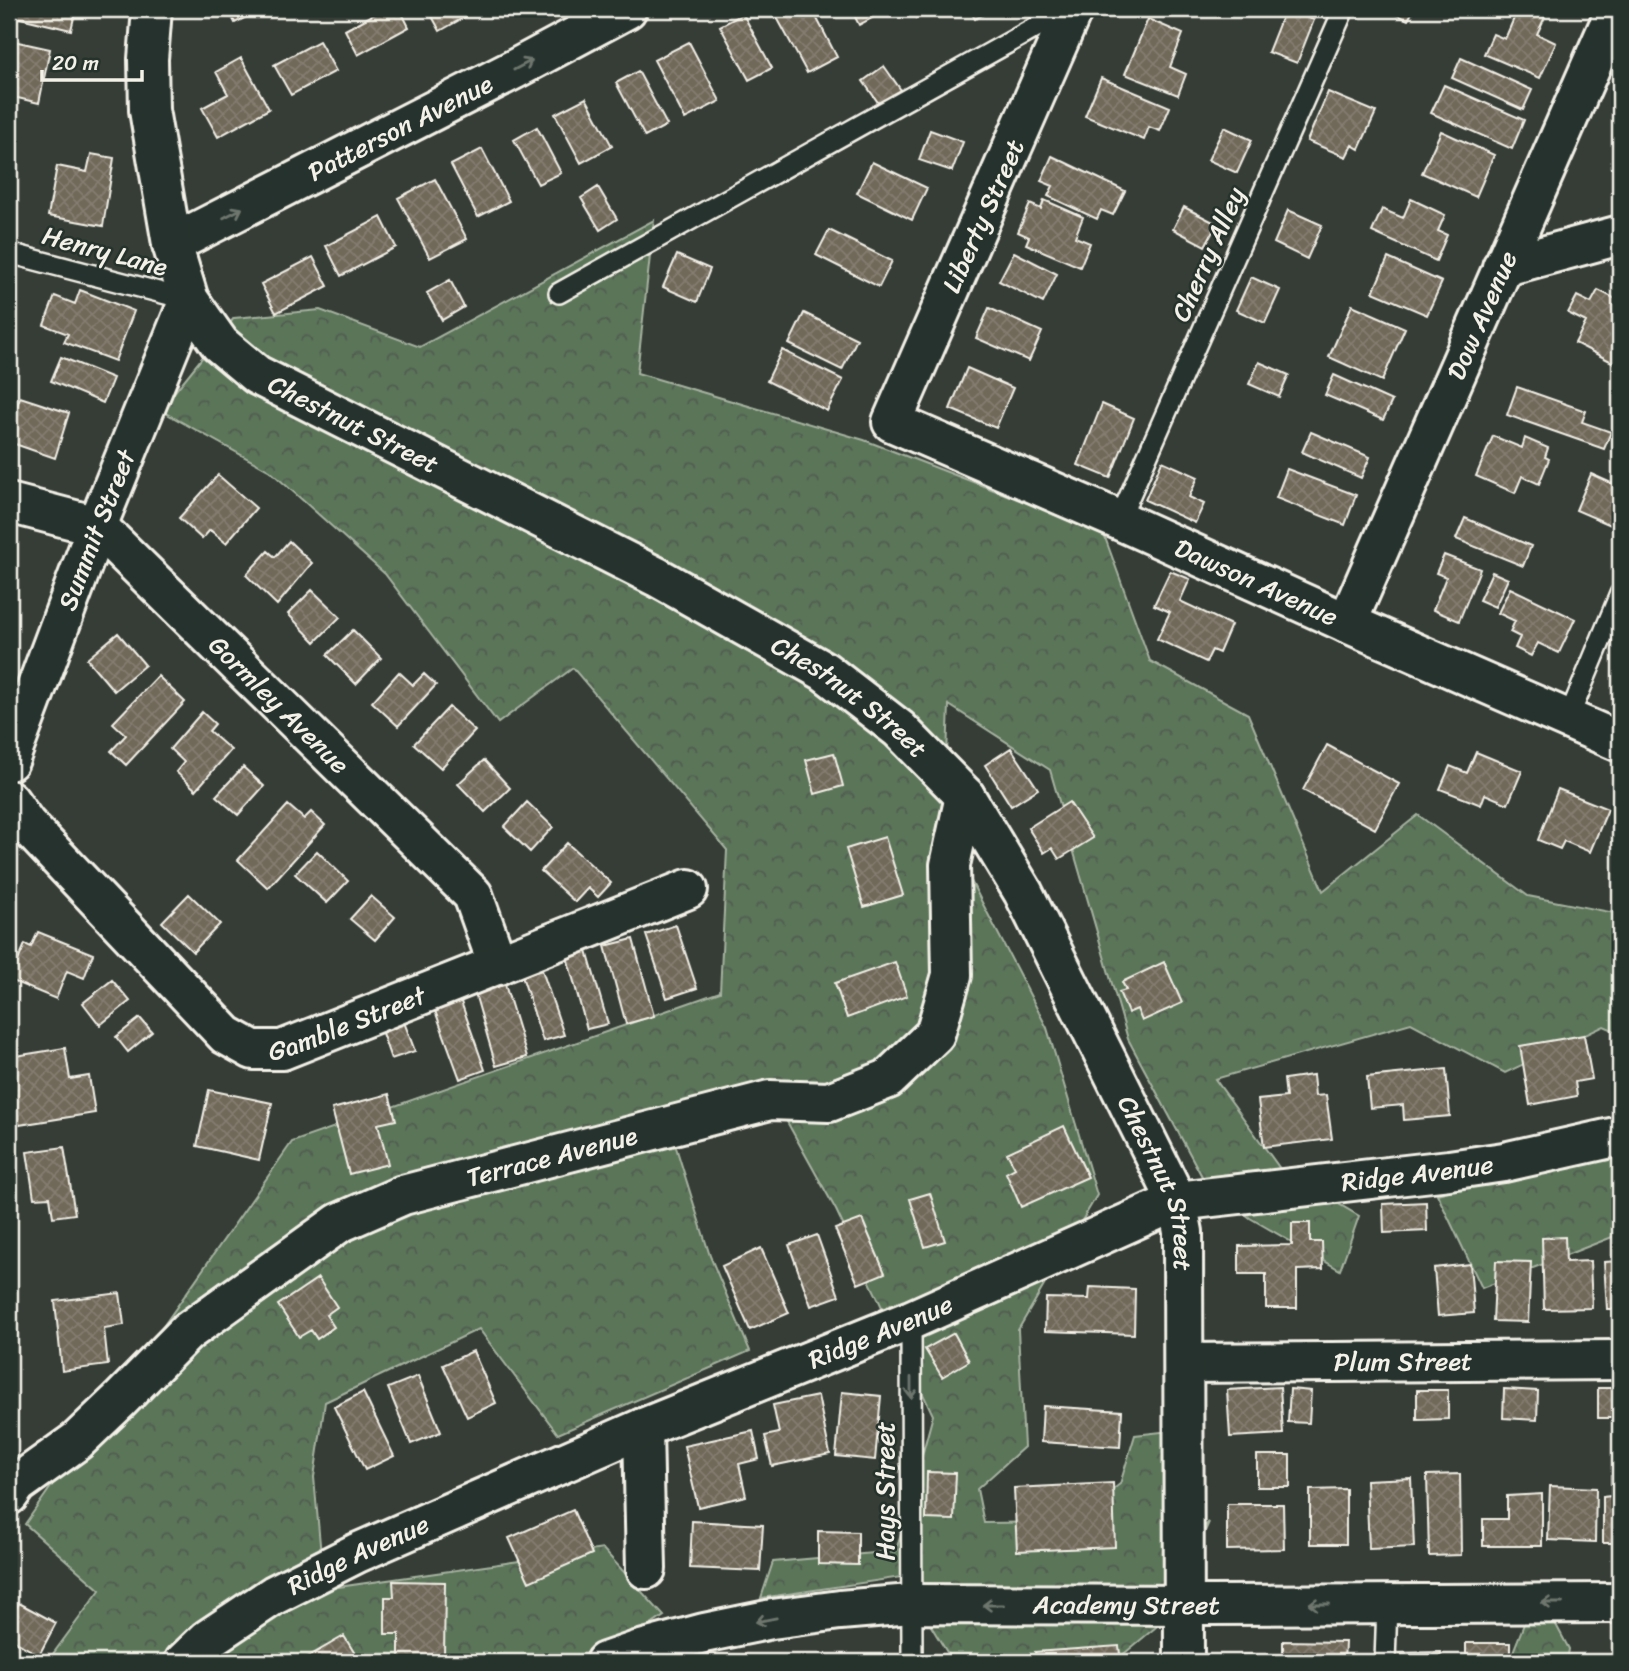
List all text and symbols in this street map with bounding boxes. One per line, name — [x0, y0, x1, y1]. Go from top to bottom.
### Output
scale bar — [42, 38, 142, 82]
text: 20 m — [52, 44, 99, 82]
one-way arrow — [512, 58, 532, 72]
street label: Patterson Avenue — [299, 61, 501, 194]
street label: Liberty Street — [928, 131, 1038, 301]
street label: Cherry Alley — [1158, 179, 1258, 329]
one-way arrow — [222, 205, 242, 219]
street label: Henry Lane — [37, 212, 173, 290]
street label: Dow Avenue — [1433, 243, 1530, 387]
street label: Chestnut Street — [260, 361, 447, 486]
street label: Summit Street — [44, 441, 149, 617]
street label: Dawson Avenue — [1167, 525, 1346, 639]
street label: Chestnut Street — [762, 623, 939, 769]
street label: Gormley Avenue — [197, 624, 361, 786]
street label: Gamble Street — [269, 972, 434, 1073]
street label: Chestnut Street — [1105, 1087, 1206, 1271]
street label: Terrace Avenue — [461, 1112, 643, 1201]
street label: Ridge Avenue — [1339, 1141, 1497, 1205]
street label: Ridge Avenue — [801, 1281, 960, 1382]
street label: Plum Street — [1334, 1338, 1472, 1385]
one-way arrow — [904, 1376, 918, 1399]
street label: Hays Street — [862, 1421, 908, 1561]
street label: Ridge Avenue — [279, 1501, 437, 1608]
street label: Academy Street — [1032, 1581, 1220, 1628]
one-way arrow — [1541, 1596, 1564, 1610]
one-way arrow — [1308, 1597, 1331, 1611]
one-way arrow — [981, 1598, 1004, 1612]
one-way arrow — [755, 1614, 778, 1627]

